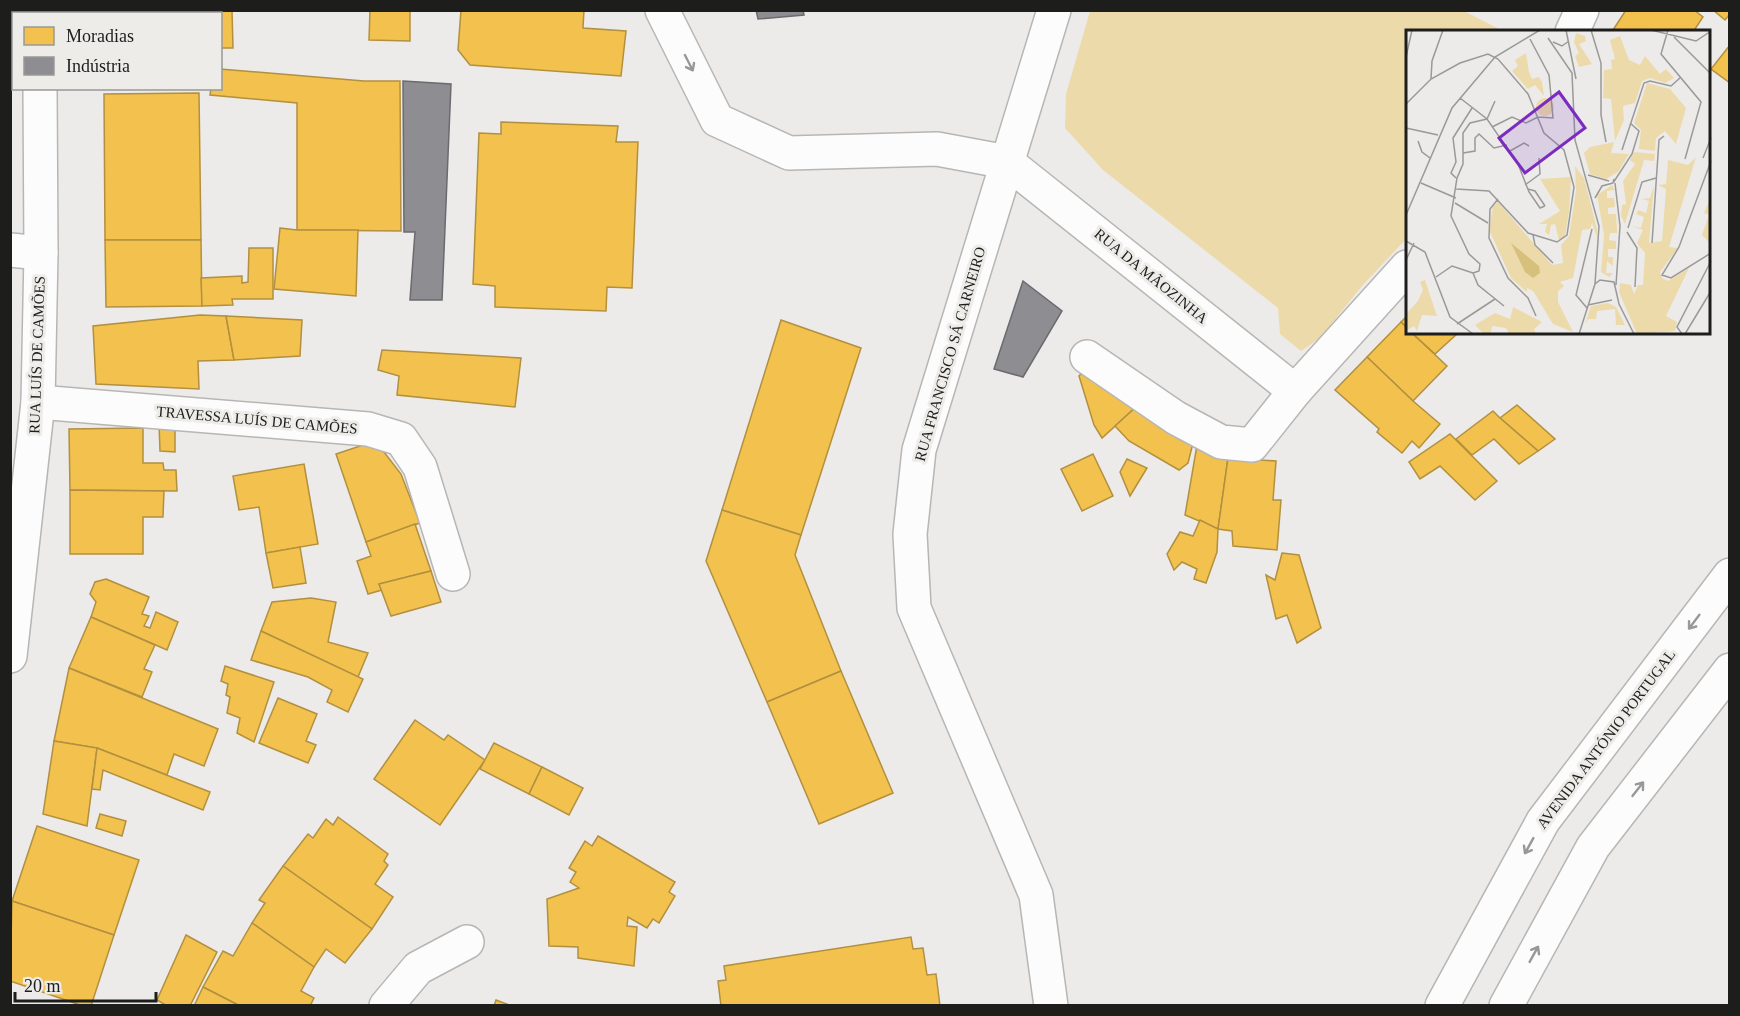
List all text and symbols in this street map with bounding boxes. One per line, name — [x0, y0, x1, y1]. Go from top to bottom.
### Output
legend — [12, 12, 222, 90]
text: Moradias — [66, 26, 134, 46]
inset map — [1406, 30, 1710, 334]
one-way arrow — [683, 53, 695, 71]
text: Indústria — [66, 56, 130, 76]
street label: RUA DA MÃOZINHA — [1091, 225, 1211, 327]
street label: RUA FRANCISCO SÁ CARNEIRO — [912, 245, 988, 463]
street label: RUA LUÍS DE CAMÕES — [26, 276, 48, 434]
street label: TRAVESSA LUÍS DE CAMÕES — [156, 403, 358, 437]
one-way arrow — [1688, 614, 1701, 630]
street label: AVENIDA ANTÓNIO PORTUGAL — [1534, 646, 1678, 832]
one-way arrow — [1631, 782, 1644, 798]
one-way arrow — [1523, 837, 1534, 855]
one-way arrow — [1528, 946, 1540, 963]
scale bar — [15, 965, 156, 1003]
text: 20 m — [24, 976, 61, 996]

